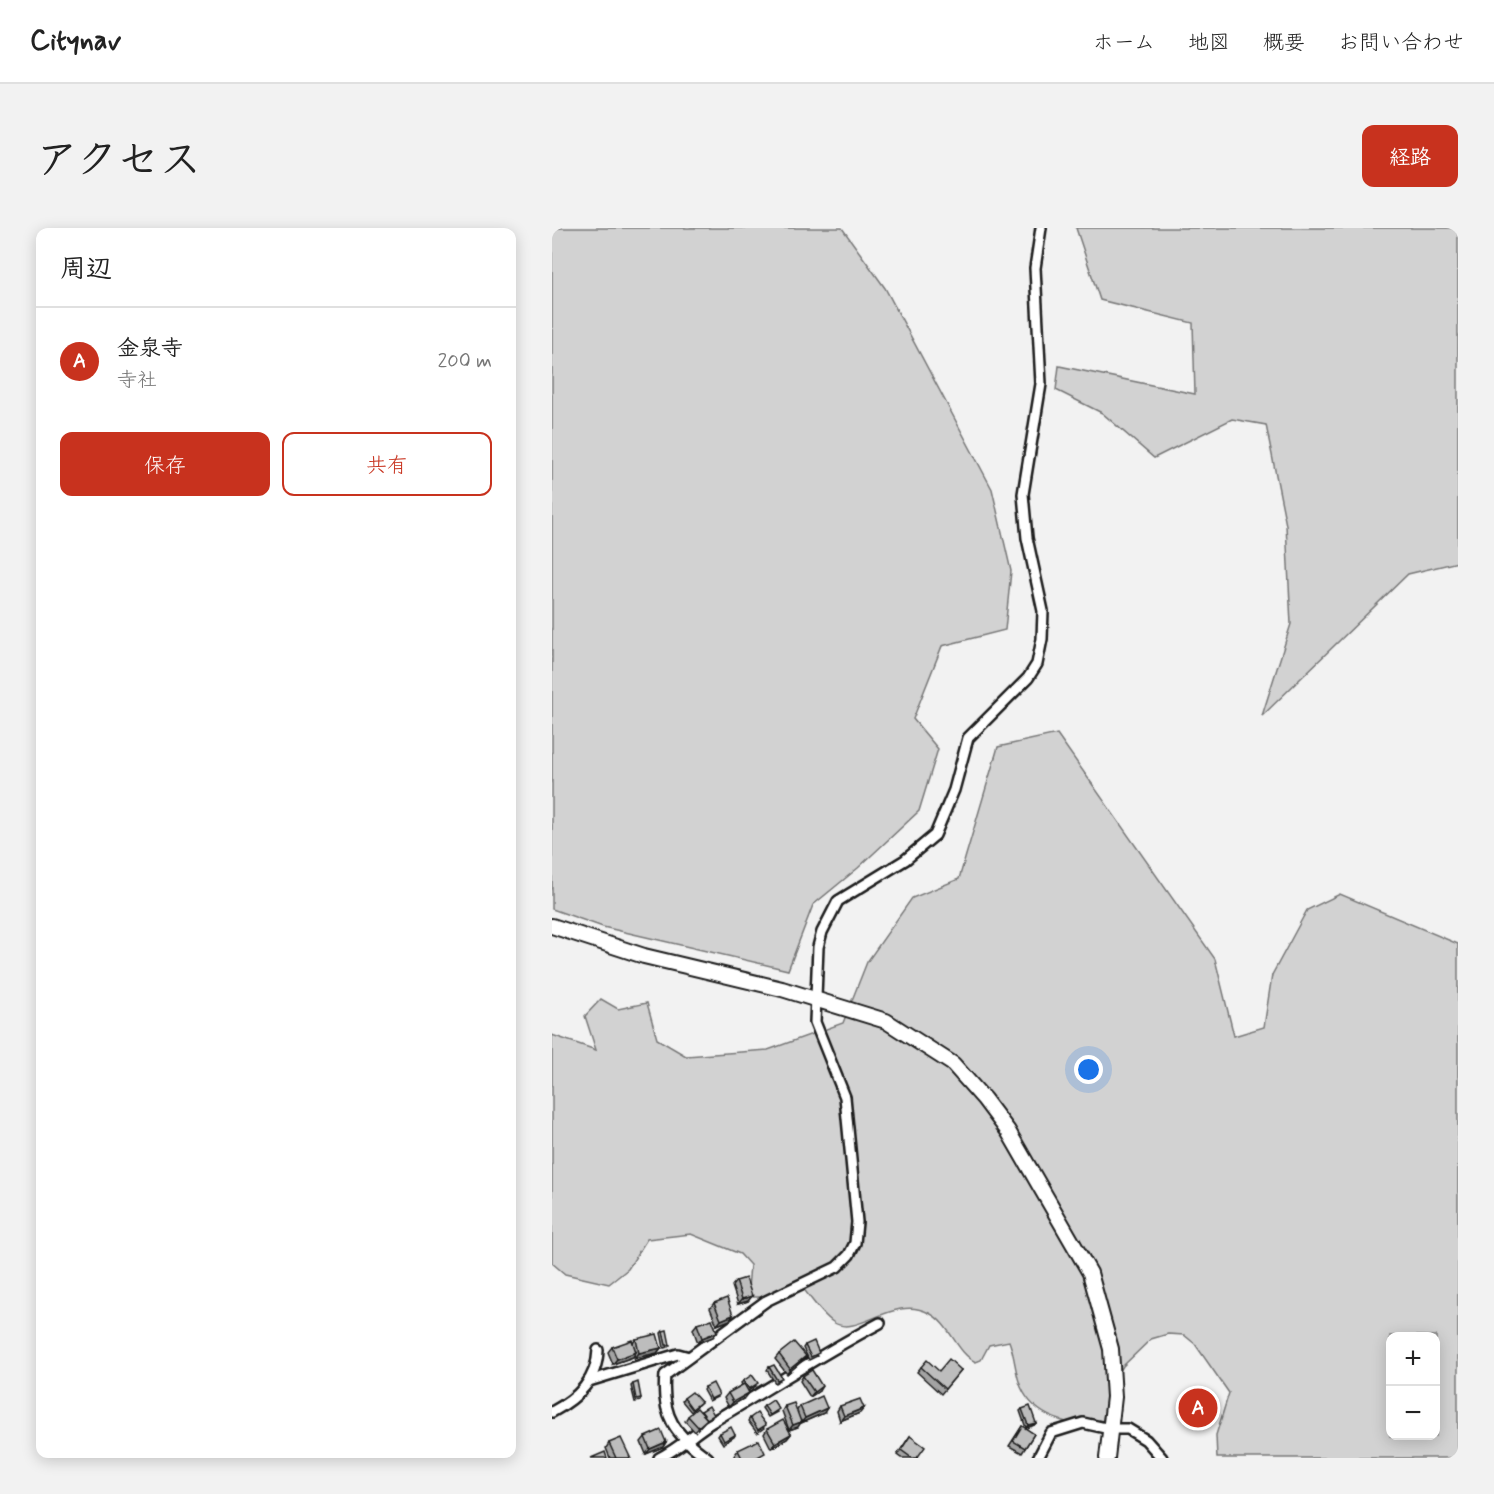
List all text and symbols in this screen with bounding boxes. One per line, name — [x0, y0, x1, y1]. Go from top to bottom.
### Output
text: Citynav — [30, 23, 121, 60]
text: ホーム — [1093, 29, 1155, 57]
text: 地図 — [1188, 29, 1230, 57]
text: 概要 — [1263, 29, 1305, 57]
text: お問い合わせ — [1338, 29, 1464, 57]
button: 経路 — [1362, 125, 1458, 187]
text: アクセス — [36, 134, 201, 189]
text: 周辺 — [60, 253, 112, 287]
text: 金泉寺 — [117, 335, 183, 363]
text: A — [73, 348, 86, 375]
text: 200 m — [437, 348, 492, 375]
text: 寺社 — [117, 367, 157, 394]
button: 保存 — [60, 432, 270, 496]
button: 共有 — [282, 432, 492, 496]
your location — [1074, 1055, 1103, 1084]
map controls — [1386, 1332, 1440, 1440]
button: + — [1386, 1332, 1440, 1386]
pin: A — [1178, 1386, 1218, 1430]
button: − — [1386, 1386, 1440, 1440]

